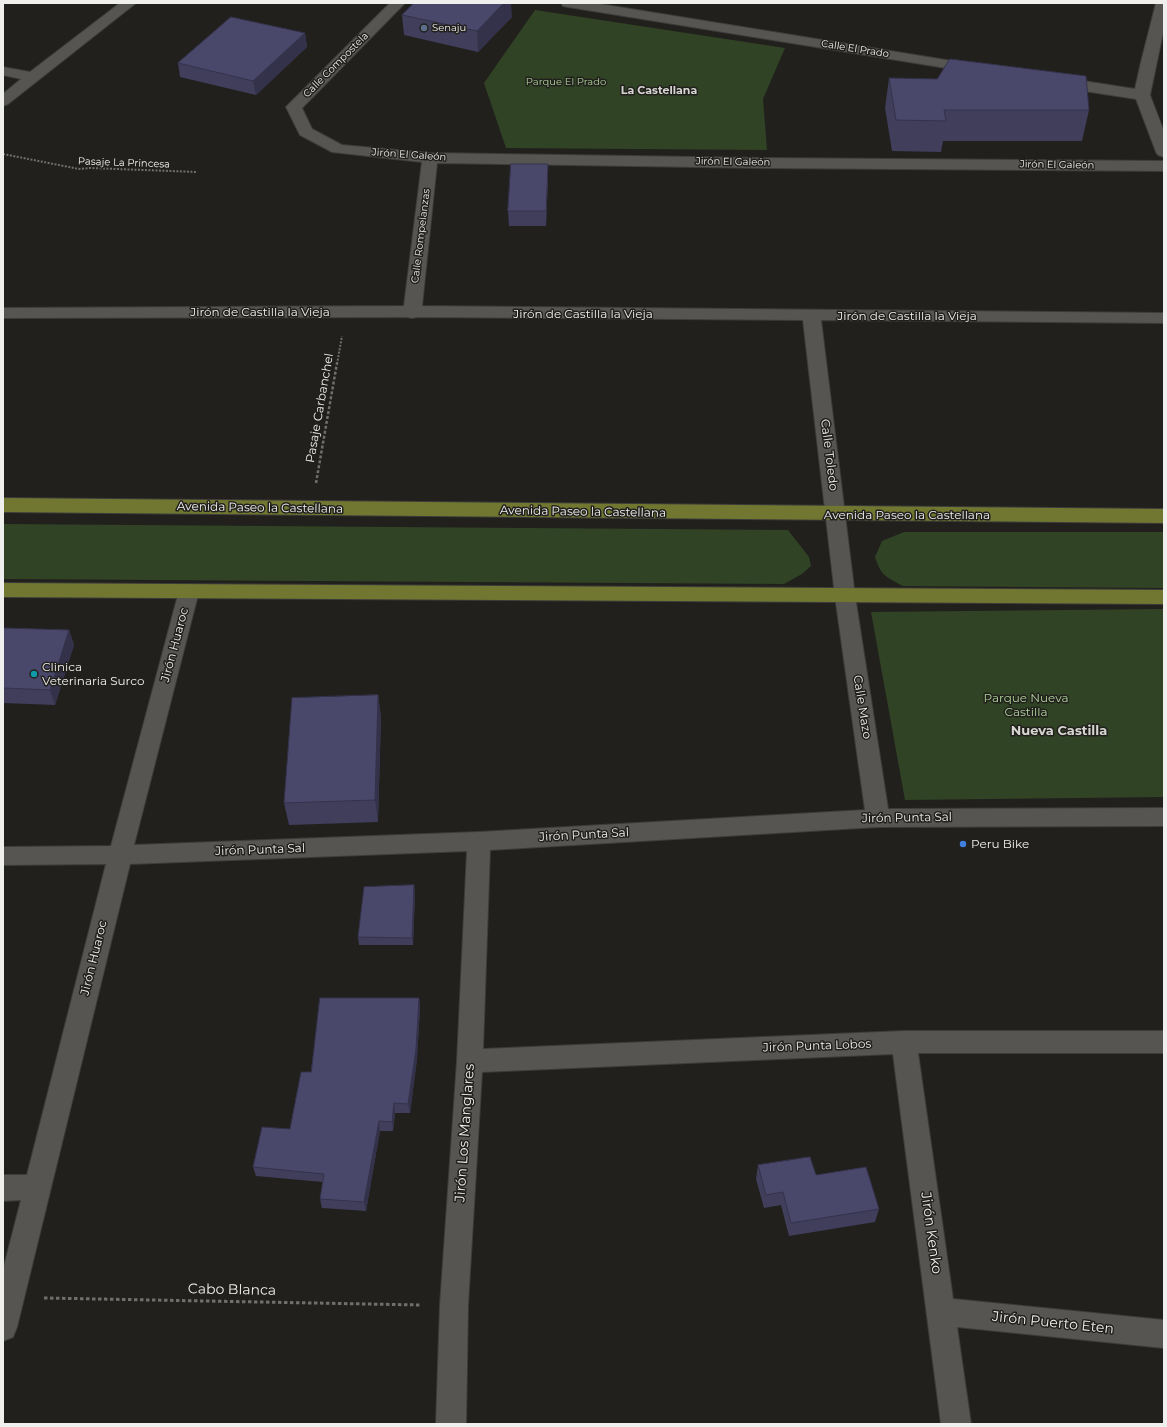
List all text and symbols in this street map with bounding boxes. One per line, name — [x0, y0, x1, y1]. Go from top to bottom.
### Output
place label: Senaju — [432, 22, 466, 34]
marker: Senaju — [419, 23, 429, 33]
street label: Calle Compostela — [301, 30, 371, 100]
street label: Calle El Prado — [820, 38, 890, 60]
park label: Parque El Prado — [526, 76, 606, 88]
district label: La Castellana — [621, 84, 697, 98]
street label: Jirón El Galeón — [371, 146, 447, 164]
street label: Pasaje La Princesa — [78, 155, 170, 171]
street label: Jirón El Galeón — [696, 155, 770, 169]
street label: Jirón El Galeón — [1020, 158, 1094, 172]
street label: Calle Rompelanzas — [409, 188, 433, 284]
street label: Jirón de Castilla la Vieja — [190, 305, 330, 319]
street label: Jirón de Castilla la Vieja — [513, 307, 653, 321]
street label: Jirón de Castilla la Vieja — [837, 309, 977, 323]
street label: Pasaje Carbanchel — [303, 352, 337, 464]
street label: Calle Toledo — [817, 418, 841, 492]
street label: Avenida Paseo la Castellana — [177, 499, 343, 517]
street label: Avenida Paseo la Castellana — [500, 503, 666, 521]
street label: Avenida Paseo la Castellana — [824, 508, 990, 522]
street label: Jirón Huaroc — [158, 606, 192, 684]
place label: Clinica Veterinaria Surco — [42, 660, 144, 688]
marker: Clinica Veterinaria Surco — [29, 669, 39, 679]
street label: Calle Mazo — [850, 674, 874, 740]
park label: Parque Nueva Castilla — [983, 691, 1069, 719]
district label: Nueva Castilla — [1011, 723, 1107, 739]
street label: Jirón Punta Sal — [862, 810, 952, 826]
street label: Jirón Punta Sal — [539, 825, 629, 845]
place label: Peru Bike — [971, 837, 1029, 851]
marker: Peru Bike — [958, 839, 968, 849]
street label: Jirón Punta Sal — [215, 841, 305, 859]
street label: Jirón Huaroc — [78, 919, 110, 997]
street label: Jirón Punta Lobos — [763, 1037, 871, 1055]
street label: Jirón Los Manglares — [452, 1063, 478, 1203]
street label: Jirón Kenko — [917, 1191, 945, 1275]
street label: Cabo Blanca — [188, 1281, 276, 1299]
street label: Jirón Puerto Eten — [991, 1308, 1115, 1338]

